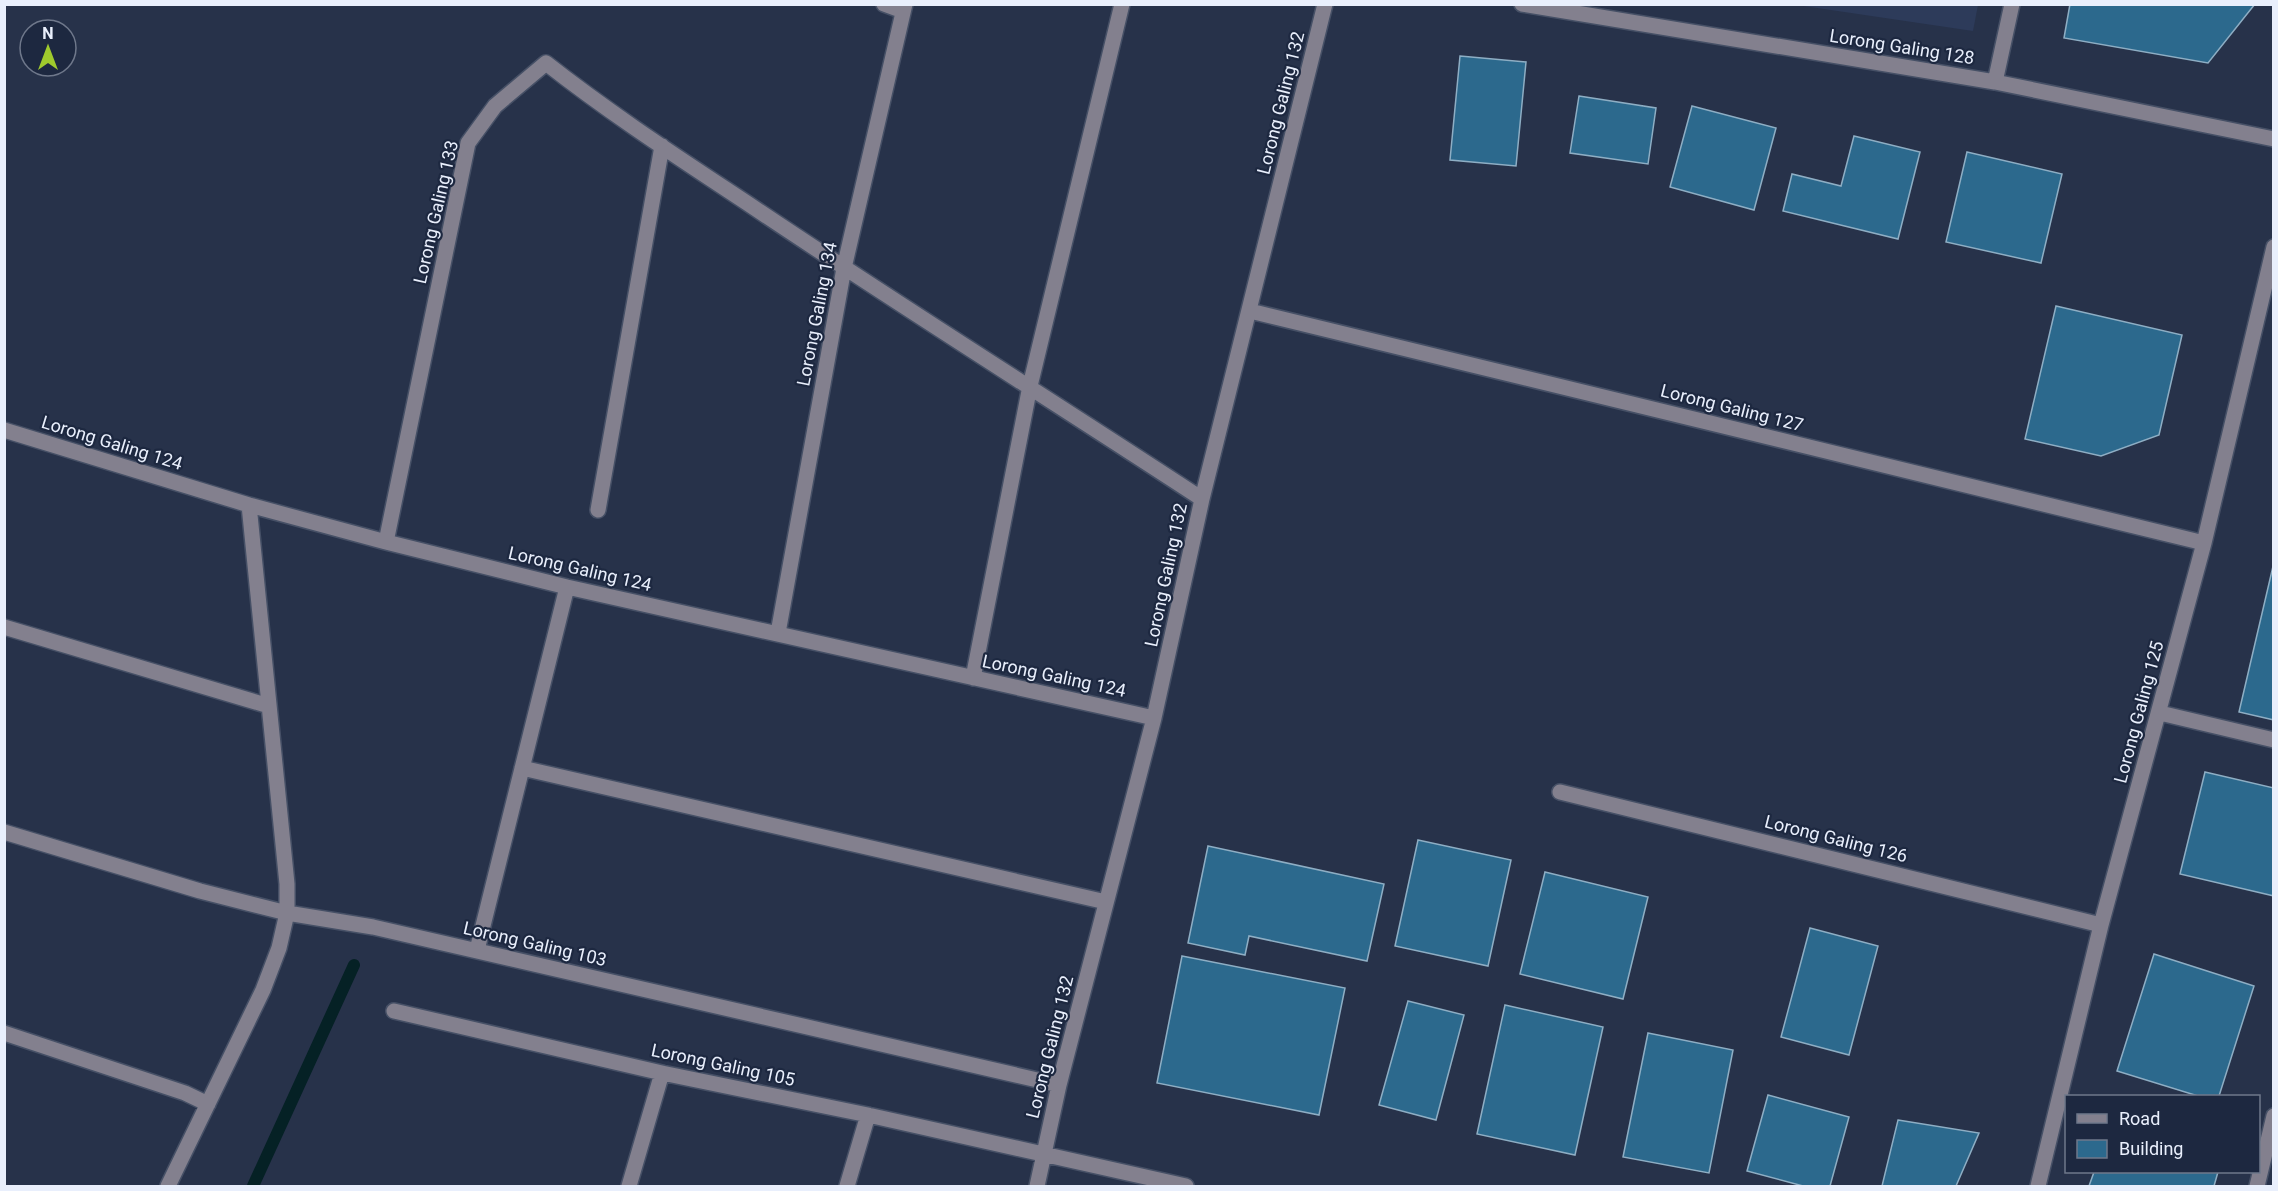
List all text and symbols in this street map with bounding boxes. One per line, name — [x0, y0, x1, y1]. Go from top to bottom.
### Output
north arrow — [18, 18, 78, 78]
text: N — [42, 24, 54, 43]
street label: Lorong Galing 128 — [1828, 25, 1976, 68]
street label: Lorong Galing 132 — [1253, 29, 1308, 176]
street label: Lorong Galing 133 — [409, 138, 462, 286]
street label: Lorong Galing 134 — [792, 240, 841, 388]
street label: Lorong Galing 127 — [1659, 380, 1806, 435]
street label: Lorong Galing 124 — [39, 411, 185, 474]
street label: Lorong Galing 132 — [1140, 501, 1191, 649]
street label: Lorong Galing 124 — [506, 542, 654, 595]
street label: Lorong Galing 125 — [2109, 638, 2168, 785]
street label: Lorong Galing 124 — [980, 650, 1128, 701]
street label: Lorong Galing 126 — [1763, 811, 1910, 866]
street label: Lorong Galing 103 — [461, 917, 609, 970]
street label: Lorong Galing 132 — [1022, 973, 1077, 1120]
street label: Lorong Galing 105 — [649, 1039, 797, 1090]
legend — [2065, 1095, 2260, 1173]
text: Road — [2119, 1108, 2160, 1129]
text: Building — [2119, 1138, 2183, 1159]

